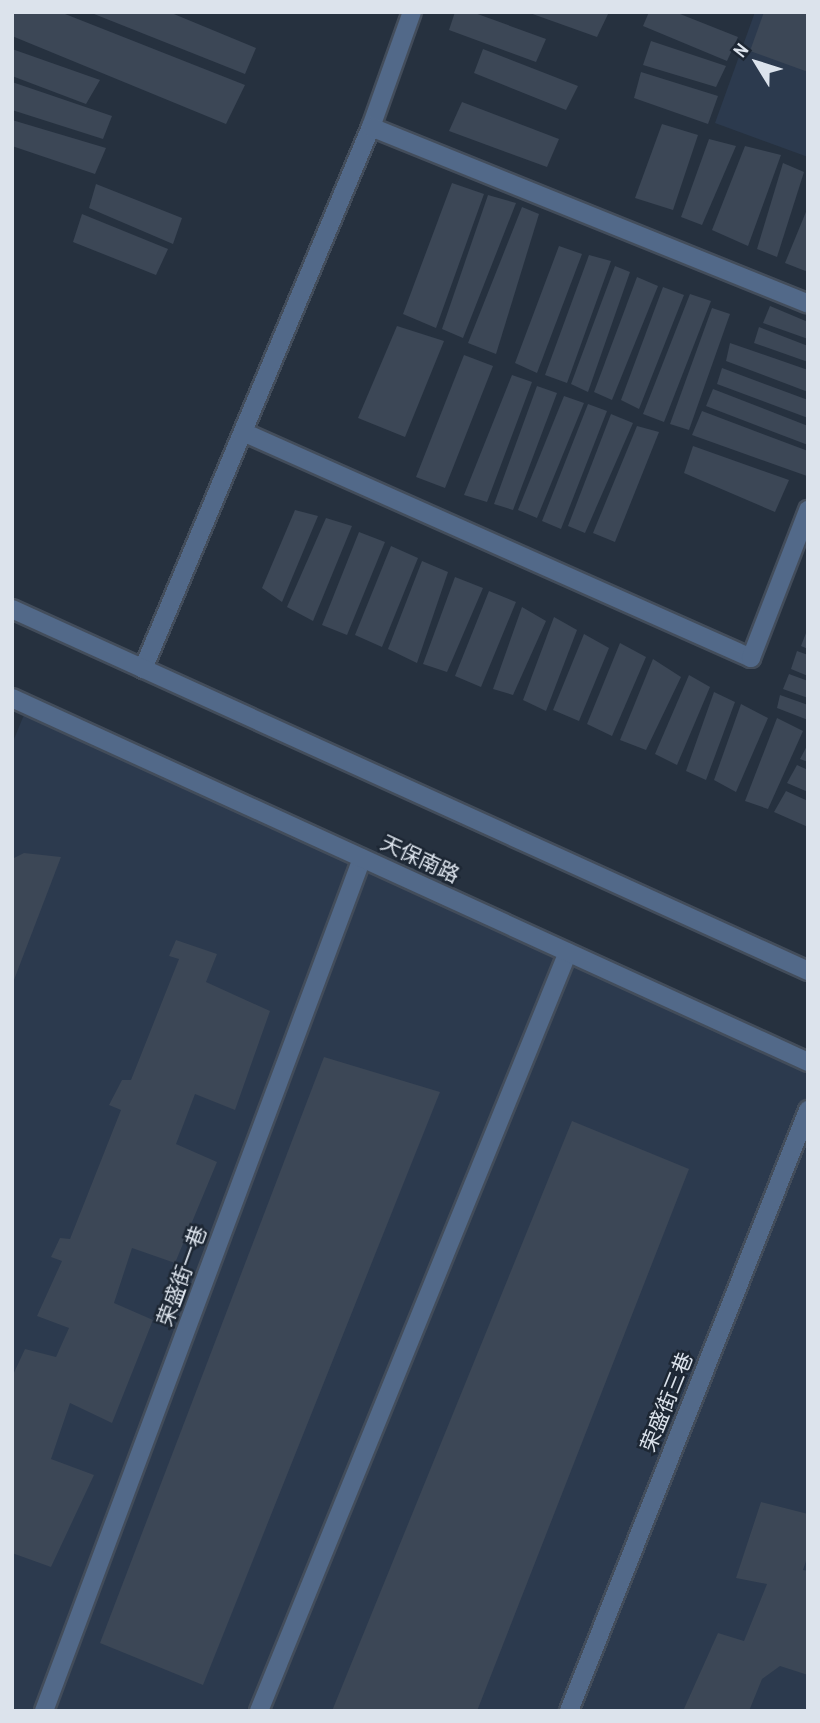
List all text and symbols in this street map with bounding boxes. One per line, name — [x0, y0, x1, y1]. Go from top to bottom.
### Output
north arrow — [722, 28, 792, 98]
text: N — [727, 38, 754, 63]
street label: 天保南路 — [377, 830, 463, 888]
street label: 荣盛街一巷 — [152, 1222, 212, 1330]
street label: 荣盛街三巷 — [636, 1349, 698, 1455]

